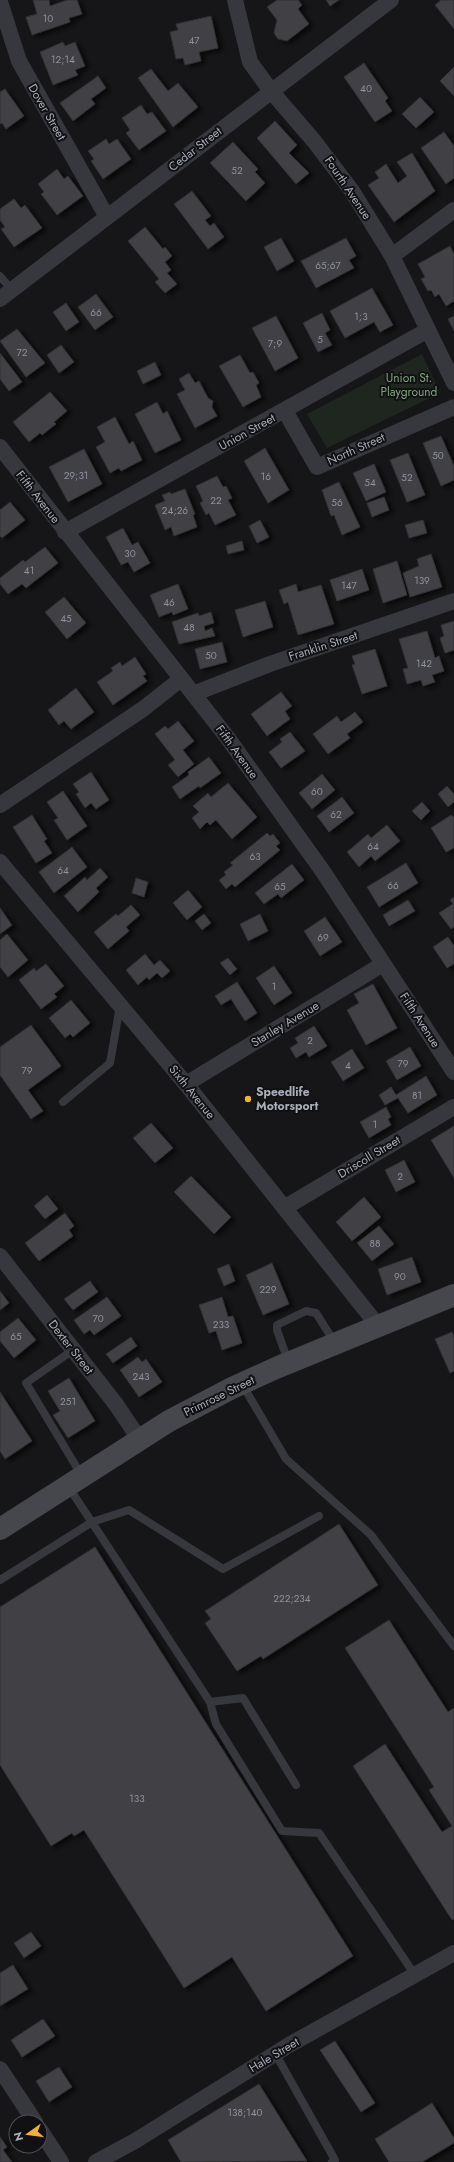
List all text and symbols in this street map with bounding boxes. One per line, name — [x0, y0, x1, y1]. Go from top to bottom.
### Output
house number: 10 — [43, 11, 53, 26]
house number: 47 — [188, 33, 200, 48]
house number: 12;14 — [51, 52, 75, 67]
street label: Dover Street — [24, 81, 70, 144]
house number: 40 — [360, 81, 372, 96]
street label: Cedar Street — [164, 122, 226, 176]
street label: Fourth Avenue — [320, 153, 376, 223]
house number: 52 — [231, 163, 243, 178]
house number: 65;67 — [315, 258, 342, 273]
house number: 66 — [90, 305, 102, 320]
house number: 1;3 — [354, 309, 368, 324]
house number: 5 — [317, 332, 323, 347]
house number: 7;9 — [268, 336, 282, 351]
house number: 72 — [17, 345, 28, 360]
park label: Union St. Playground — [381, 369, 437, 401]
street label: Union Street — [216, 409, 279, 455]
street label: North Street — [324, 428, 388, 470]
house number: 50 — [432, 448, 444, 463]
street label: Fifth Avenue — [12, 467, 64, 527]
house number: 29;31 — [64, 468, 88, 483]
house number: 16 — [261, 469, 271, 484]
house number: 52 — [401, 470, 413, 485]
house number: 54 — [364, 475, 376, 490]
house number: 22 — [210, 493, 222, 508]
house number: 56 — [331, 495, 343, 510]
house number: 24;26 — [162, 503, 188, 518]
house number: 30 — [124, 546, 136, 561]
house number: 41 — [24, 563, 34, 578]
house number: 139 — [414, 573, 430, 588]
house number: 147 — [341, 578, 358, 593]
house number: 46 — [163, 595, 175, 610]
house number: 45 — [60, 611, 72, 626]
house number: 48 — [183, 620, 195, 635]
street label: Franklin Street — [286, 626, 360, 666]
house number: 50 — [205, 648, 217, 663]
house number: 142 — [416, 656, 432, 671]
street label: Fifth Avenue — [211, 721, 263, 783]
house number: 60 — [311, 784, 323, 799]
house number: 62 — [330, 807, 342, 822]
house number: 64 — [367, 839, 379, 854]
house number: 63 — [249, 849, 261, 864]
house number: 64 — [57, 863, 69, 878]
house number: 66 — [387, 878, 399, 893]
house number: 65 — [274, 879, 286, 894]
house number: 69 — [317, 930, 329, 945]
house number: 1 — [272, 979, 276, 994]
street label: Fifth Avenue — [395, 989, 445, 1051]
street label: Stanley Avenue — [248, 997, 322, 1051]
house number: 2 — [307, 1033, 313, 1048]
house number: 79 — [397, 1056, 409, 1071]
house number: 4 — [345, 1058, 351, 1073]
street label: Sixth Avenue — [165, 1061, 219, 1123]
house number: 79 — [21, 1063, 33, 1078]
place label: Speedlife Motorsport — [256, 1083, 318, 1115]
house number: 81 — [412, 1088, 422, 1103]
marker: Speedlife Motorsport — [243, 1094, 253, 1104]
house number: 1 — [373, 1117, 377, 1132]
street label: Driscoll Street — [334, 1131, 404, 1183]
house number: 2 — [397, 1169, 403, 1184]
house number: 88 — [370, 1236, 380, 1251]
house number: 90 — [394, 1269, 406, 1284]
house number: 229 — [259, 1282, 277, 1297]
house number: 70 — [92, 1311, 104, 1326]
street label: Dexter Street — [44, 1316, 98, 1378]
house number: 233 — [213, 1317, 230, 1332]
house number: 65 — [10, 1329, 22, 1344]
house number: 243 — [133, 1369, 150, 1384]
street label: Primrose Street — [181, 1371, 258, 1421]
house number: 251 — [60, 1394, 76, 1409]
house number: 222;234 — [273, 1591, 311, 1606]
house number: 133 — [129, 1791, 145, 1806]
street label: Hale Street — [246, 2033, 303, 2077]
house number: 138;140 — [227, 2105, 263, 2120]
north arrow — [8, 2114, 48, 2154]
text: N — [9, 2130, 27, 2143]

